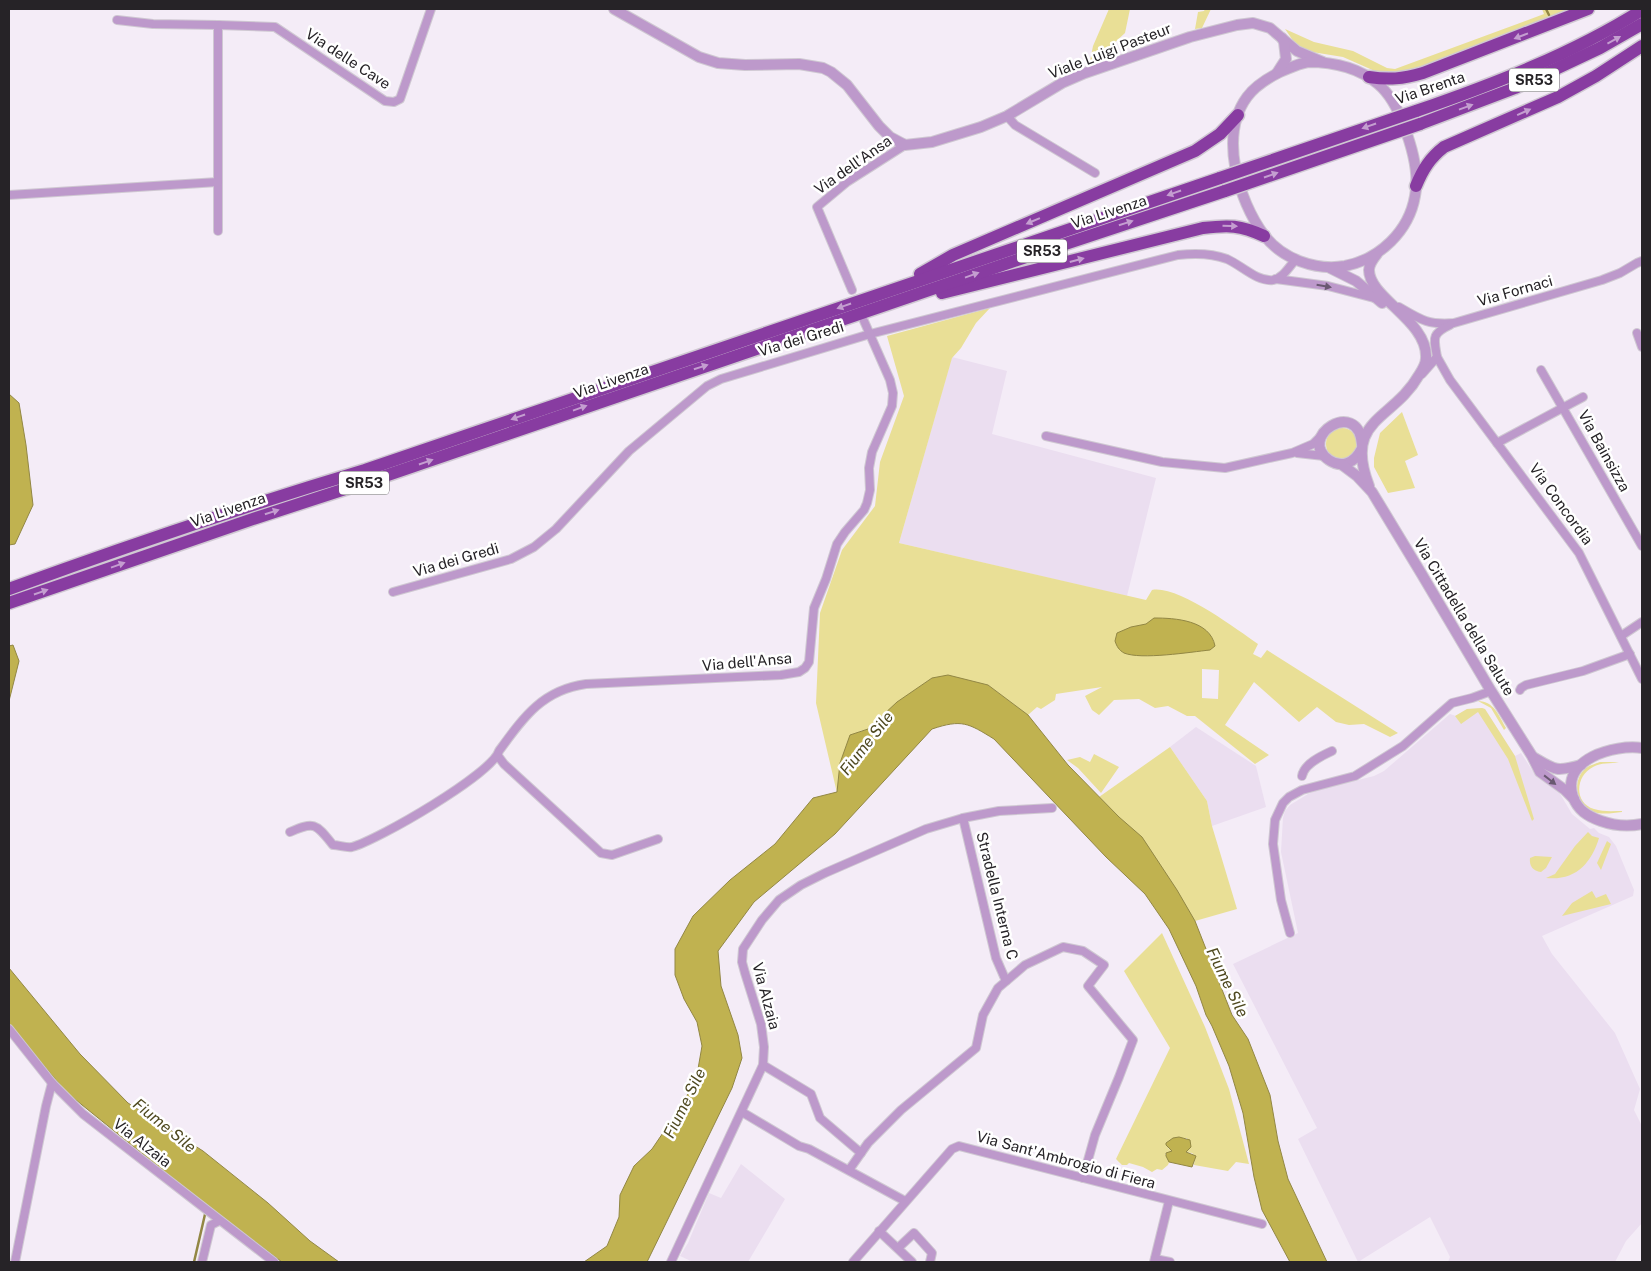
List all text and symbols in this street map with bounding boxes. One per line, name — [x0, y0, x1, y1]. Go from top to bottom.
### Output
street label: Viale Luigi Pasteur — [1046, 19, 1174, 82]
street label: Via delle Cave — [303, 25, 394, 92]
one-way arrow — [1513, 32, 1528, 40]
one-way arrow — [1606, 36, 1621, 44]
street label: Via Brenta — [1393, 68, 1467, 107]
road number: SR53 — [1509, 68, 1559, 92]
one-way arrow — [1459, 103, 1474, 111]
one-way arrow — [1517, 108, 1531, 116]
one-way arrow — [1362, 123, 1377, 131]
street label: Via dell'Ansa — [811, 132, 894, 197]
one-way arrow — [1264, 171, 1279, 179]
one-way arrow — [1166, 189, 1181, 197]
street label: Via Livenza — [1069, 191, 1149, 232]
one-way arrow — [1026, 217, 1040, 225]
one-way arrow — [1119, 219, 1134, 227]
one-way arrow — [1222, 222, 1238, 230]
road number: SR53 — [1017, 240, 1067, 262]
one-way arrow — [1069, 256, 1084, 264]
one-way arrow — [965, 271, 980, 279]
street label: Via Fornaci — [1475, 272, 1554, 309]
one-way arrow — [1316, 282, 1332, 290]
one-way arrow — [836, 303, 851, 311]
street label: Via dei Gredi — [756, 317, 846, 360]
street label: Via Livenza — [571, 360, 651, 401]
one-way arrow — [694, 363, 709, 371]
one-way arrow — [573, 404, 588, 412]
street label: Via Bainsizza — [1575, 407, 1634, 495]
one-way arrow — [510, 413, 525, 421]
one-way arrow — [419, 457, 434, 465]
street label: Via Concordia — [1526, 460, 1597, 548]
road number: SR53 — [339, 472, 389, 494]
street label: Via Livenza — [188, 489, 268, 530]
one-way arrow — [265, 508, 280, 516]
street label: Via Cittadella della Salute — [1411, 535, 1518, 698]
street label: Via dei Gredi — [411, 539, 501, 580]
one-way arrow — [111, 561, 126, 569]
one-way arrow — [33, 588, 48, 595]
street label: Via dell'Ansa — [701, 649, 793, 674]
water label: Fiume Sile — [836, 707, 897, 779]
one-way arrow — [1543, 775, 1557, 785]
street label: Stradella Interna C — [973, 830, 1022, 962]
water label: Fiume Sile — [1202, 944, 1253, 1021]
street label: Via Alzaia — [749, 961, 784, 1031]
water label: Fiume Sile — [659, 1065, 710, 1141]
water label: Fiume Sile — [129, 1094, 200, 1157]
street label: Via Alzaia — [110, 1115, 175, 1170]
street label: Via Sant'Ambrogio di Fiera — [975, 1127, 1158, 1192]

